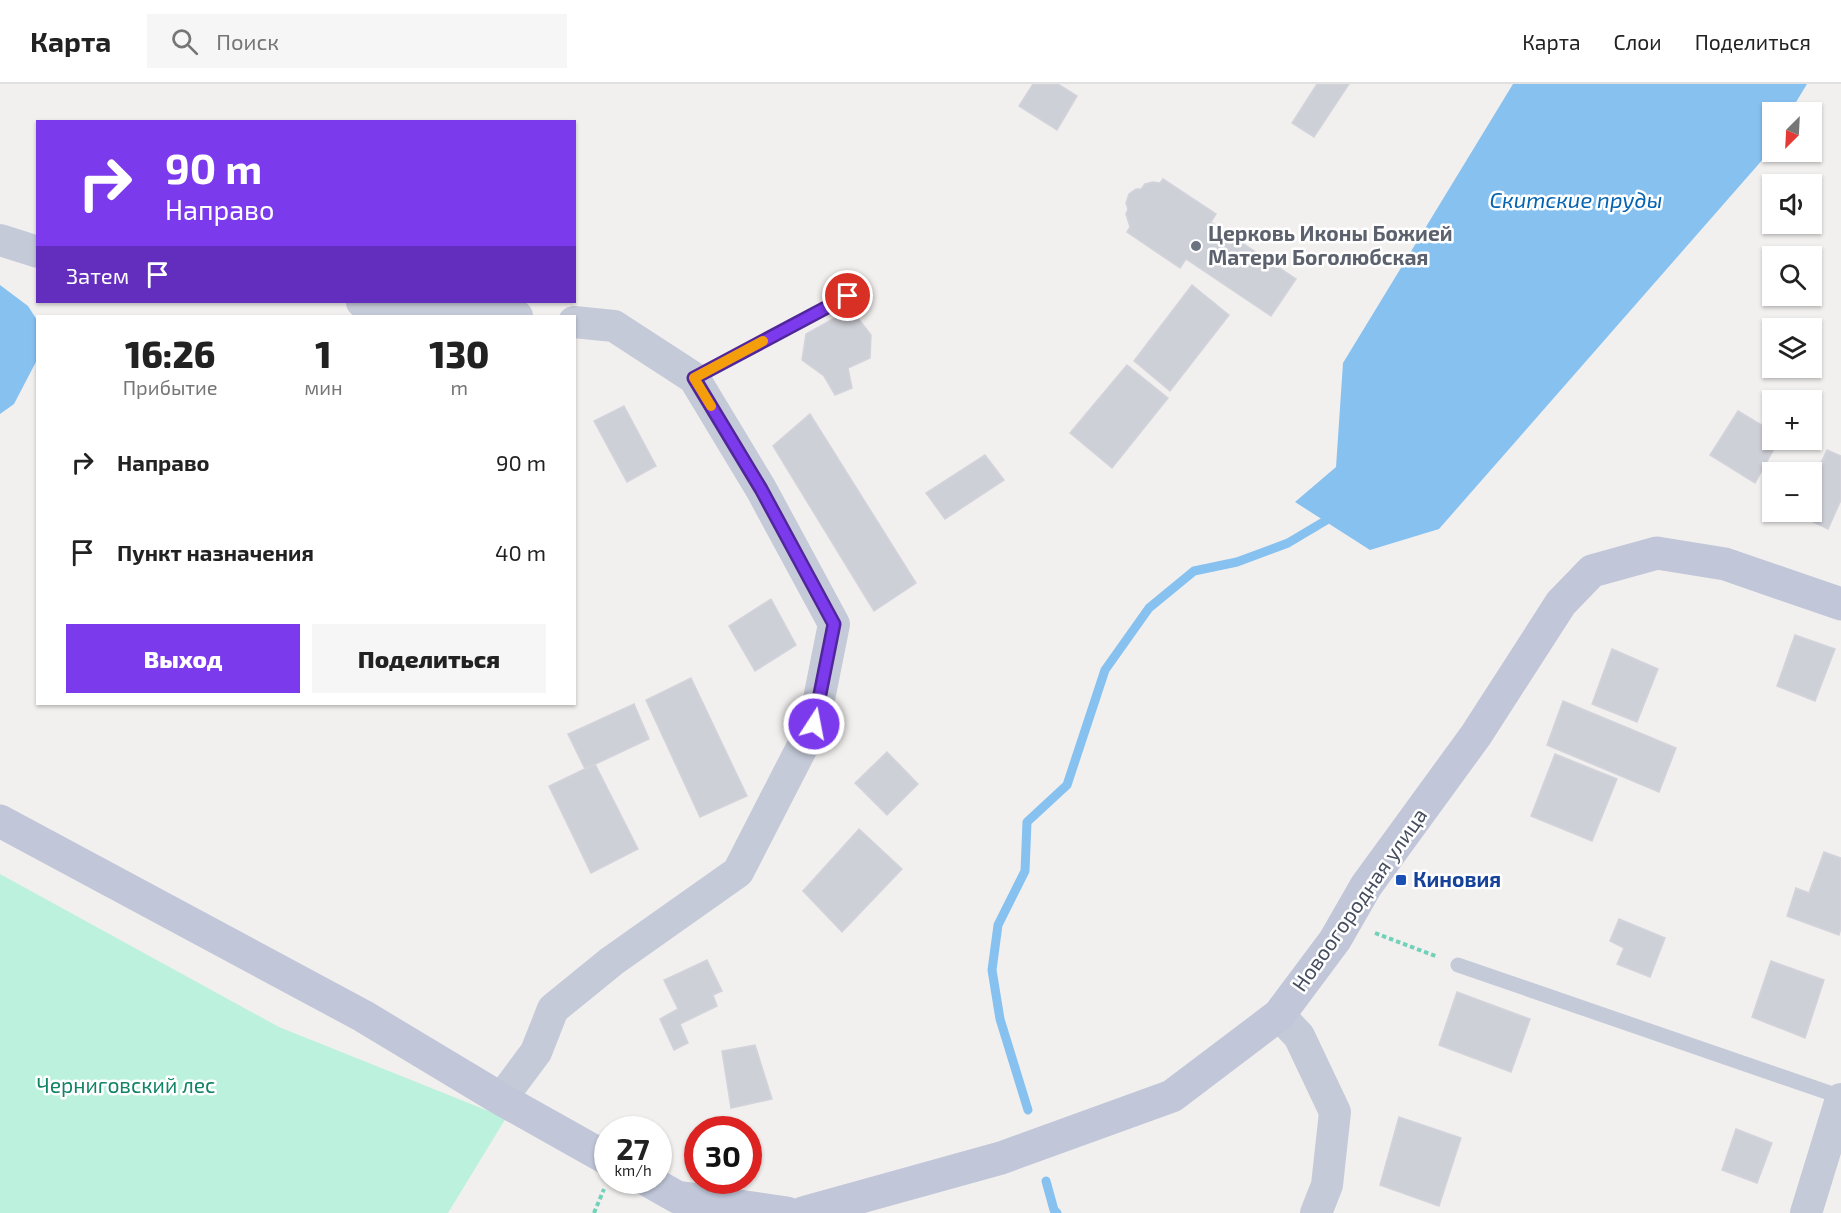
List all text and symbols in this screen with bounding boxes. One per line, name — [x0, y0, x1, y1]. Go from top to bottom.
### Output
search box — [147, 14, 567, 68]
text: Карта — [30, 24, 111, 58]
icon: search — [168, 25, 201, 58]
text: Поиск — [216, 28, 279, 54]
text: Карта — [1522, 29, 1581, 54]
text: Слои — [1614, 29, 1662, 54]
text: Поделиться — [1695, 29, 1811, 54]
north arrow — [1762, 102, 1822, 162]
map controls — [1762, 102, 1822, 522]
text: 90 m — [165, 142, 262, 192]
icon: right — [66, 144, 144, 222]
button: sound — [1762, 174, 1822, 234]
water label: Скитские пруды — [1490, 186, 1663, 212]
text: Направо — [165, 193, 274, 225]
place label: Церковь Иконы Божией Матери Боголюбская — [1208, 220, 1453, 269]
marker: Церковь Иконы Божией Матери Боголюбская — [1189, 239, 1203, 253]
button: search — [1762, 246, 1822, 306]
icon: arrive — [141, 258, 174, 291]
text: Затем — [66, 262, 129, 288]
pin — [822, 270, 873, 321]
icon: arrive — [831, 279, 864, 312]
button: layers — [1762, 318, 1822, 378]
text: 16:26 — [125, 332, 215, 375]
text: 1 — [315, 332, 332, 375]
text: 130 — [429, 332, 489, 375]
text: Прибытие — [123, 375, 218, 399]
text: мин — [304, 375, 343, 399]
text: m — [451, 375, 468, 399]
button: + — [1762, 390, 1822, 450]
icon: right — [66, 446, 99, 479]
text: Направо — [117, 449, 210, 475]
text: 90 m — [496, 449, 546, 475]
button: − — [1762, 462, 1822, 522]
icon: arrive — [66, 536, 99, 569]
text: Пункт назначения — [117, 539, 314, 565]
text: 40 m — [495, 539, 546, 565]
button: Выход — [66, 624, 300, 693]
button: Поделиться — [312, 624, 546, 693]
position arrow — [782, 692, 846, 756]
street label: Новоогородная улица — [1286, 803, 1432, 996]
place label: Киновия — [1413, 866, 1501, 891]
marker: Киновия — [1394, 873, 1408, 887]
park label: Черниговский лес — [37, 1072, 215, 1097]
speed limit sign: 30 — [684, 1116, 762, 1194]
text: 27 — [616, 1130, 650, 1166]
text: km/h — [614, 1161, 652, 1179]

